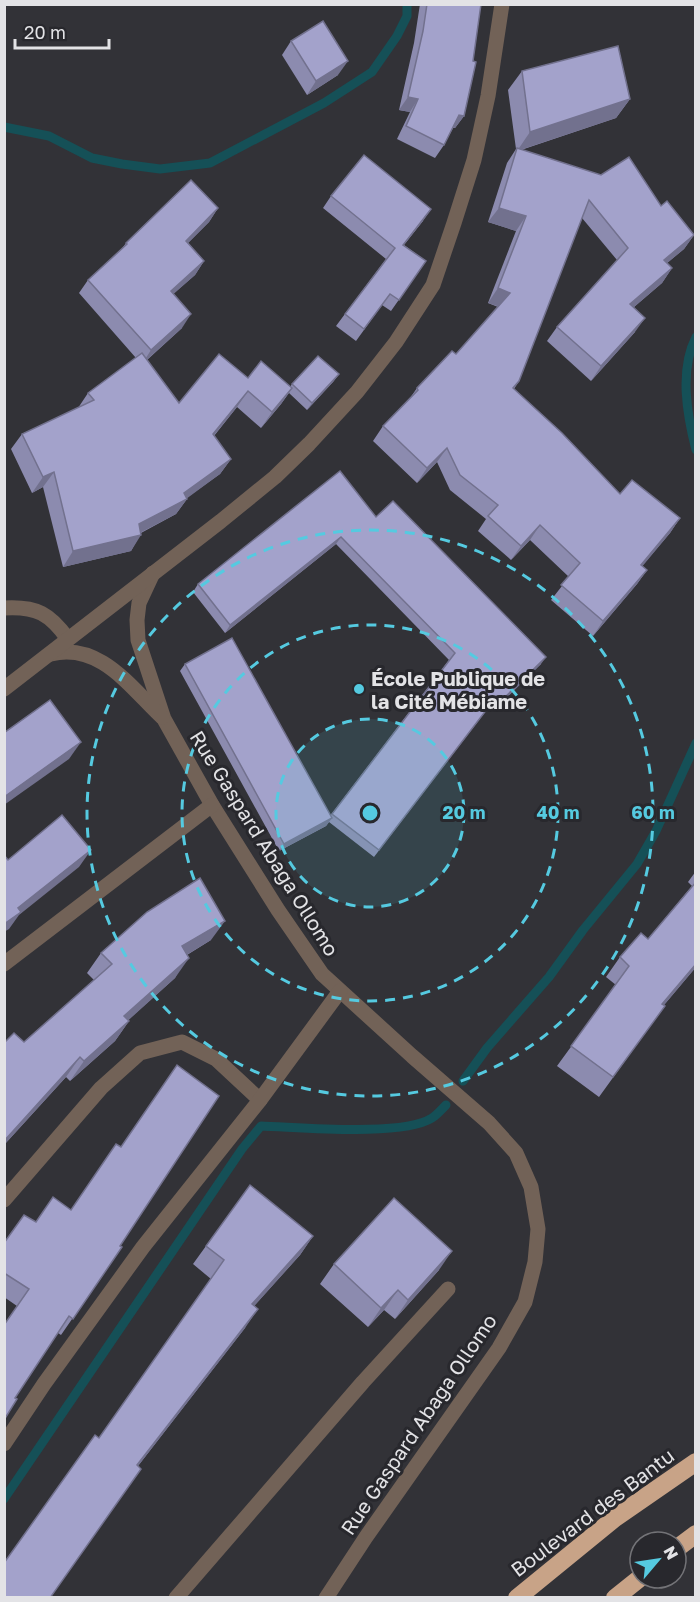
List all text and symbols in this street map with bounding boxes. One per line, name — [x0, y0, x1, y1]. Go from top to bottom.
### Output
scale bar — [15, 12, 110, 50]
text: 20 m — [24, 21, 66, 43]
place label: École Publique de la Cité Mébiame — [371, 666, 545, 713]
marker: École Publique de la Cité Mébiame — [352, 682, 366, 696]
street label: Rue Gaspard Abaga Ollomo — [186, 726, 344, 960]
text: 20 m — [443, 801, 485, 823]
text: 40 m — [536, 801, 580, 823]
text: 60 m — [631, 801, 675, 823]
centre of rings — [360, 803, 380, 823]
street label: Rue Gaspard Abaga Ollomo — [335, 1309, 501, 1539]
street label: Boulevard des Bantu — [506, 1443, 678, 1581]
north arrow — [628, 1530, 688, 1590]
text: N — [659, 1543, 683, 1563]

